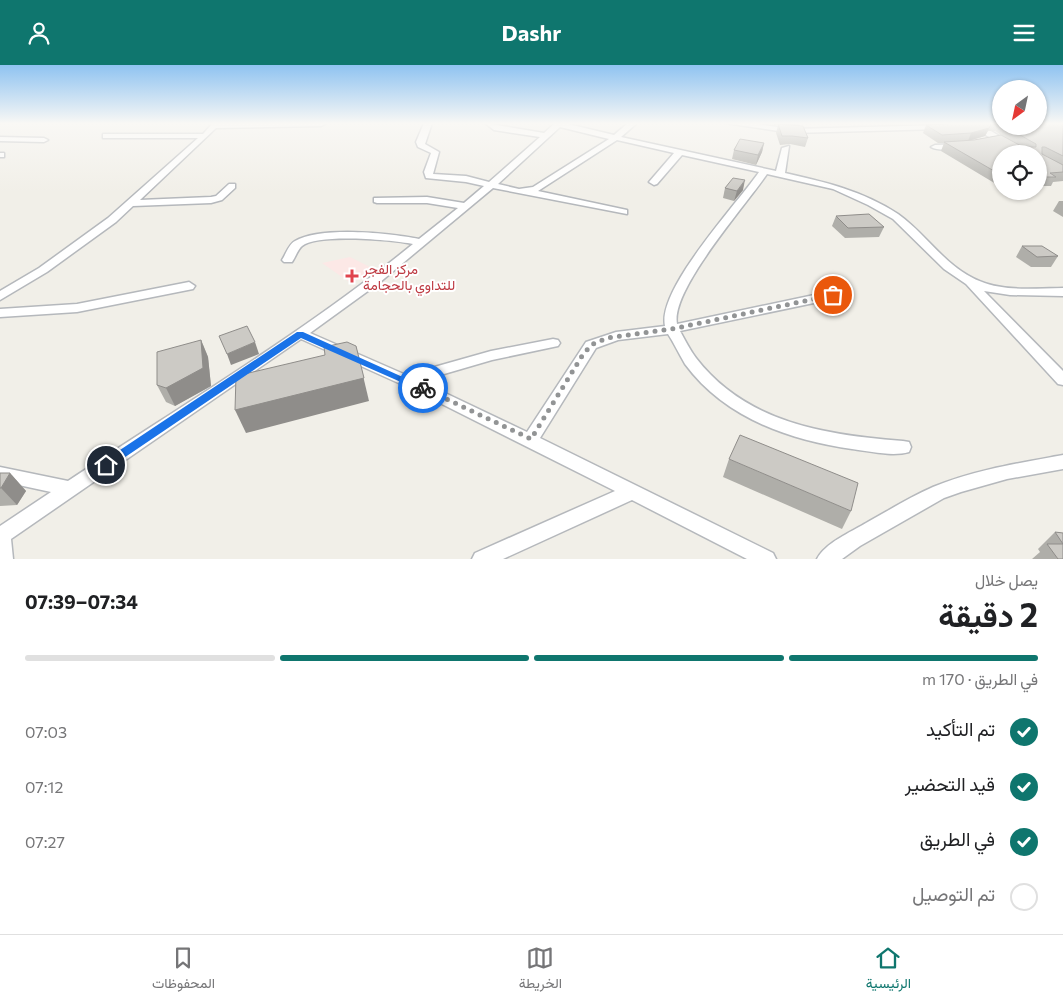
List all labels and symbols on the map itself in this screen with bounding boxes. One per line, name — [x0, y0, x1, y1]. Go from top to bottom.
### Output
north arrow — [992, 80, 1048, 135]
place label: مركز الفجر للتداوي بالحجامة — [362, 260, 455, 297]
marker: مركز الفجر للتداوي بالحجامة — [345, 269, 359, 283]
pin — [812, 274, 854, 316]
courier — [398, 363, 448, 413]
pin — [85, 444, 127, 486]

